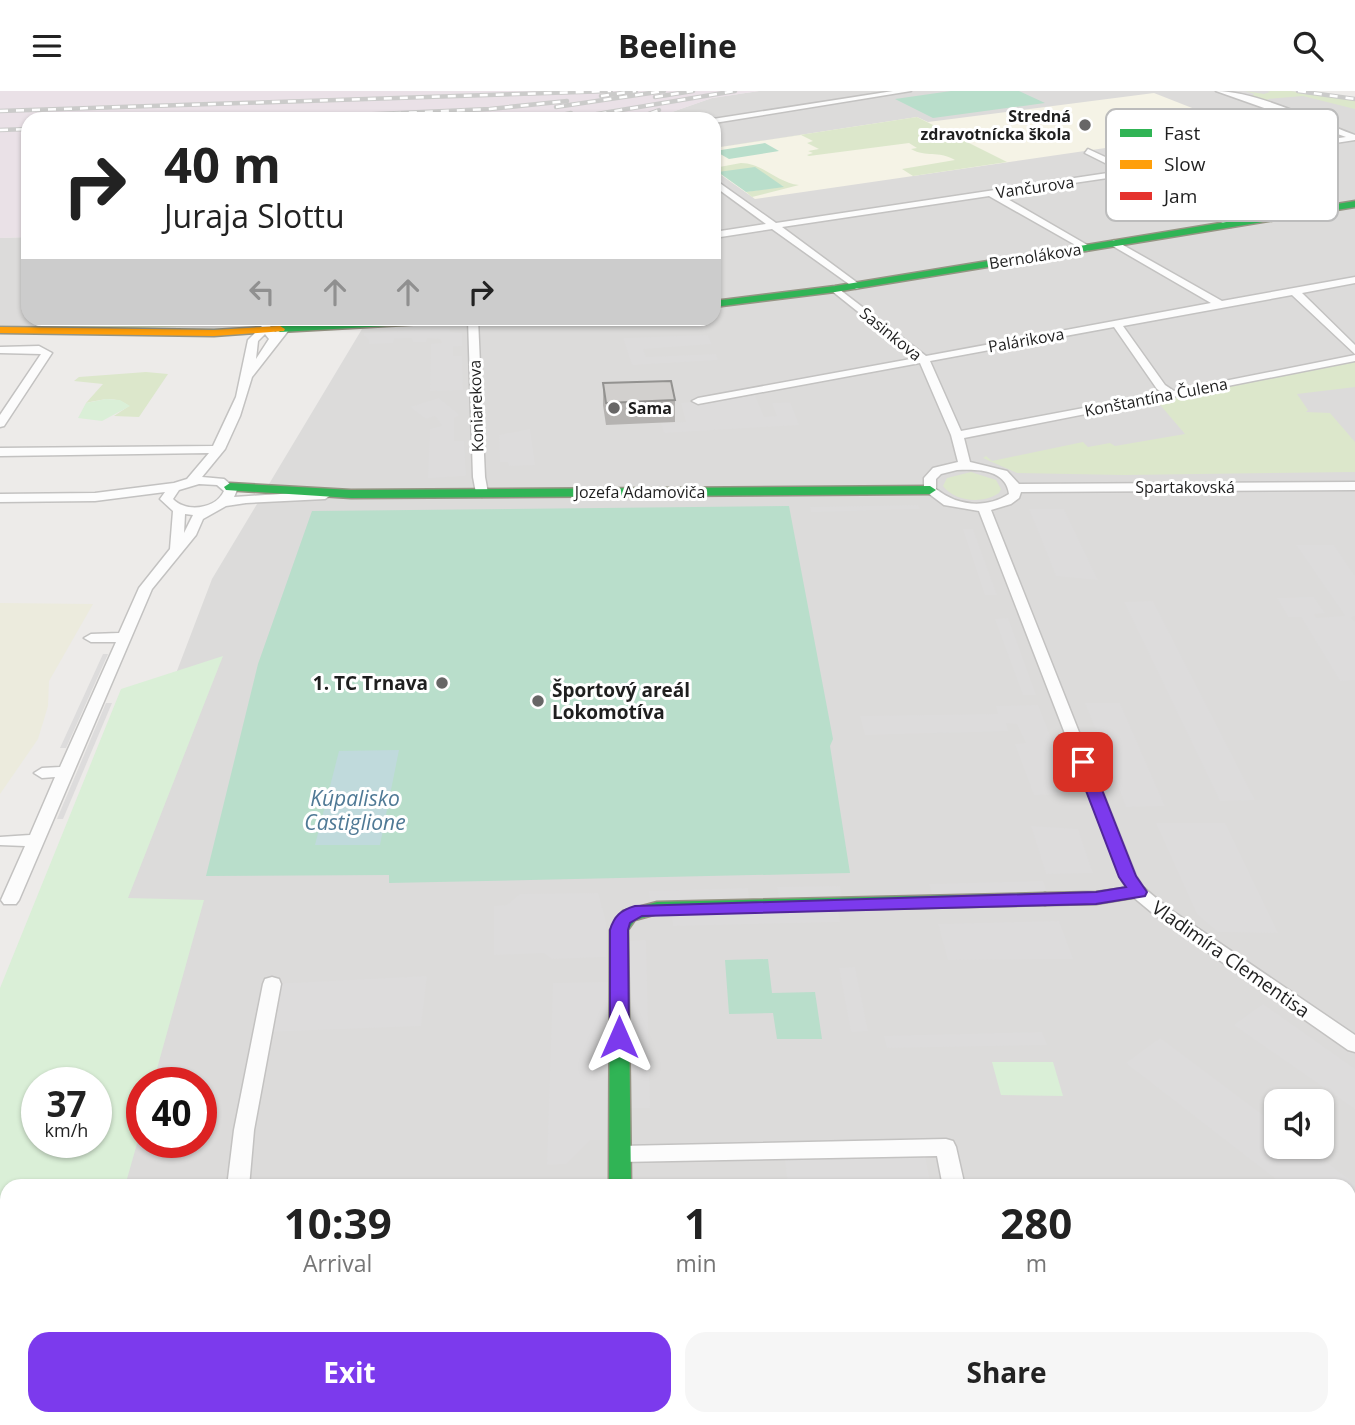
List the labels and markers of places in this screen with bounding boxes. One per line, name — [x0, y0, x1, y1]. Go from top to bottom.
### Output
place label: Stredná zdravotnícka škola — [920, 105, 1071, 145]
marker: Stredná zdravotnícka škola — [1077, 117, 1093, 133]
place label: Sama — [628, 397, 672, 419]
marker: Sama — [606, 400, 622, 416]
place label: 1. TC Trnava — [313, 670, 428, 696]
marker: 1. TC Trnava — [434, 675, 450, 691]
place label: Športový areál Lokomotíva — [552, 677, 690, 725]
marker: Športový areál Lokomotíva — [530, 693, 546, 709]
pin — [1053, 732, 1113, 792]

